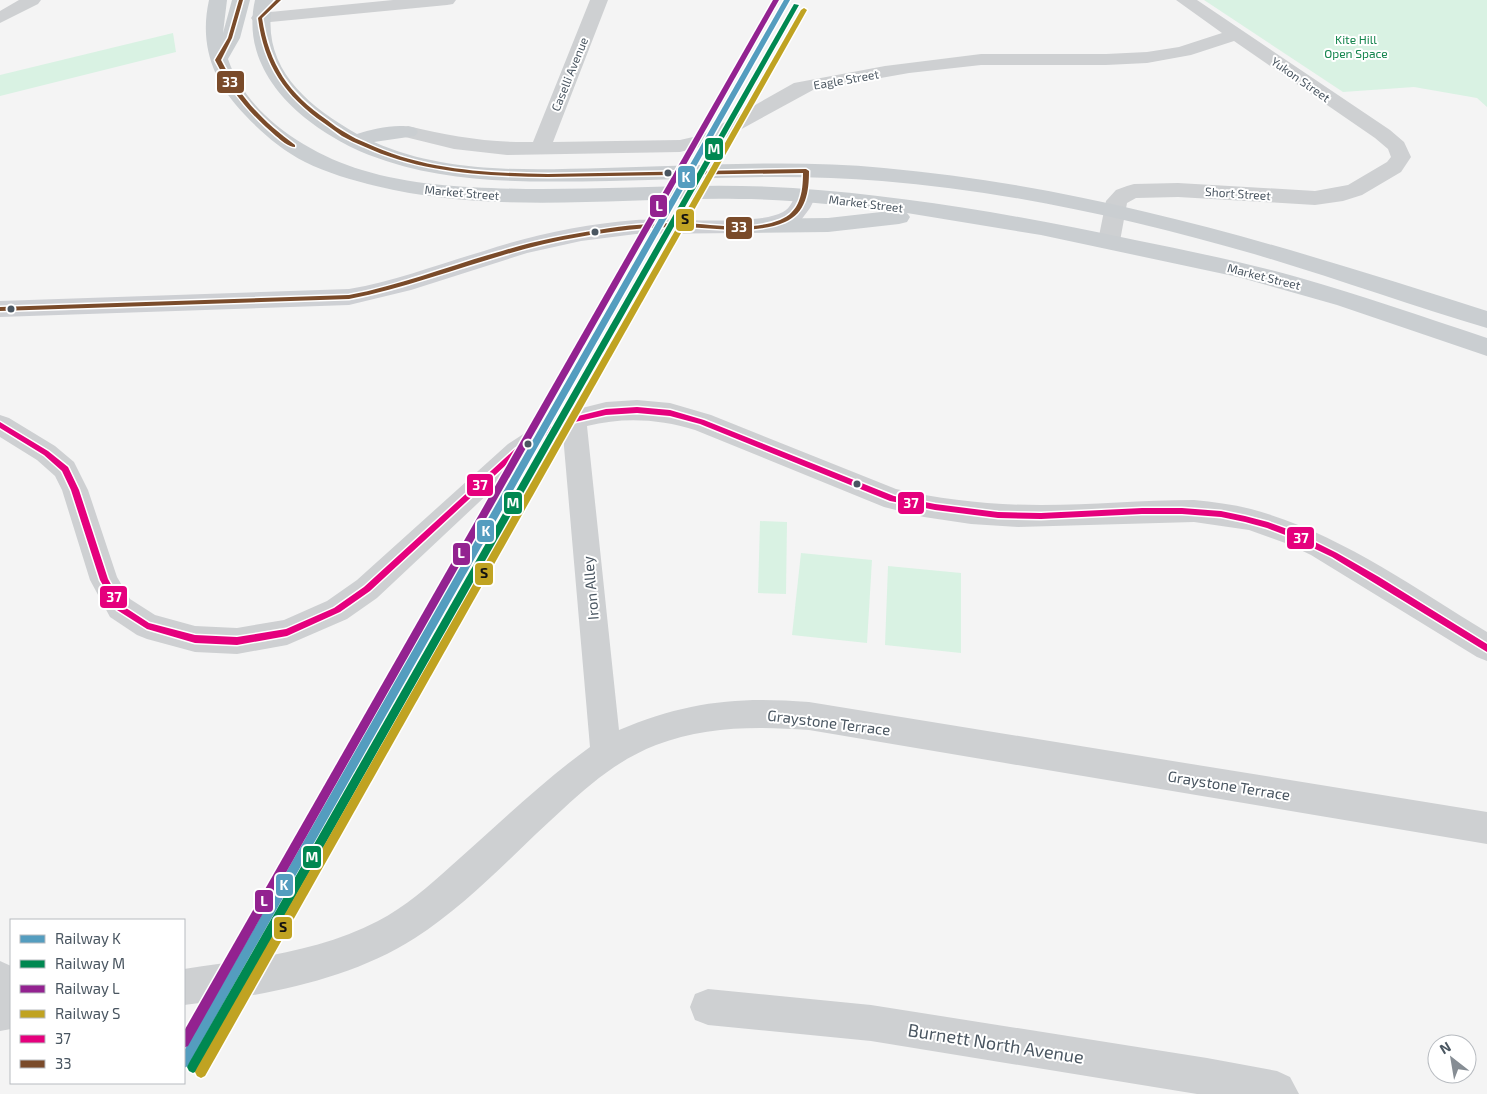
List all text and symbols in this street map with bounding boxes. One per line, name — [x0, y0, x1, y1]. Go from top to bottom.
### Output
park label: Kite Hill Open Space — [1324, 32, 1388, 60]
street label: Caselli Avenue — [548, 35, 590, 113]
street label: Yukon Street — [1269, 54, 1334, 105]
street label: Eagle Street — [812, 66, 880, 92]
line badge: 33 — [216, 70, 245, 94]
text: 33 — [222, 73, 238, 90]
line badge: M — [704, 137, 724, 161]
text: M — [708, 140, 721, 157]
line badge: K — [677, 165, 696, 189]
unlabelled marker — [663, 168, 673, 178]
text: K — [682, 168, 691, 185]
street label: Market Street — [424, 182, 500, 202]
street label: Short Street — [1205, 184, 1272, 202]
street label: Market Street — [828, 191, 904, 215]
line badge: L — [649, 194, 668, 218]
text: L — [655, 197, 663, 214]
line badge: S — [675, 208, 695, 232]
text: S — [681, 210, 689, 227]
line badge: 33 — [725, 216, 753, 240]
text: 33 — [731, 218, 747, 235]
unlabelled marker — [590, 227, 600, 237]
street label: Market Street — [1226, 260, 1302, 292]
unlabelled marker — [6, 304, 16, 314]
unlabelled marker — [523, 439, 533, 449]
line badge: 37 — [466, 473, 494, 497]
text: 37 — [472, 476, 488, 493]
unlabelled marker — [852, 479, 862, 489]
line badge: M — [503, 491, 523, 515]
line badge: 37 — [897, 491, 925, 515]
text: M — [507, 494, 520, 511]
text: 37 — [903, 494, 919, 511]
line badge: K — [476, 519, 495, 543]
text: K — [482, 522, 491, 539]
line badge: 37 — [1286, 526, 1315, 550]
text: 37 — [1293, 529, 1309, 546]
line badge: L — [452, 542, 471, 566]
text: L — [457, 544, 465, 561]
street label: Iron Alley — [578, 555, 602, 621]
line badge: S — [474, 562, 494, 586]
text: S — [480, 564, 488, 581]
line badge: 37 — [99, 585, 128, 609]
text: 37 — [106, 588, 122, 605]
street label: Graystone Terrace — [766, 706, 892, 738]
street label: Graystone Terrace — [1166, 766, 1292, 804]
line badge: M — [302, 845, 322, 869]
text: M — [306, 848, 319, 865]
line badge: K — [275, 873, 294, 897]
text: K — [280, 876, 289, 893]
line badge: L — [254, 889, 274, 913]
text: L — [260, 892, 268, 909]
line badge: S — [273, 916, 293, 940]
text: S — [279, 918, 287, 935]
legend — [10, 919, 185, 1084]
text: Railway K — [55, 929, 121, 947]
text: Railway M — [55, 954, 125, 972]
text: Railway L — [55, 979, 120, 997]
text: Railway S — [55, 1004, 120, 1022]
street label: Burnett North Avenue — [906, 1018, 1086, 1068]
text: 37 — [55, 1029, 71, 1047]
north arrow — [1427, 1034, 1477, 1084]
text: N — [1436, 1038, 1454, 1057]
text: 33 — [55, 1054, 72, 1072]

